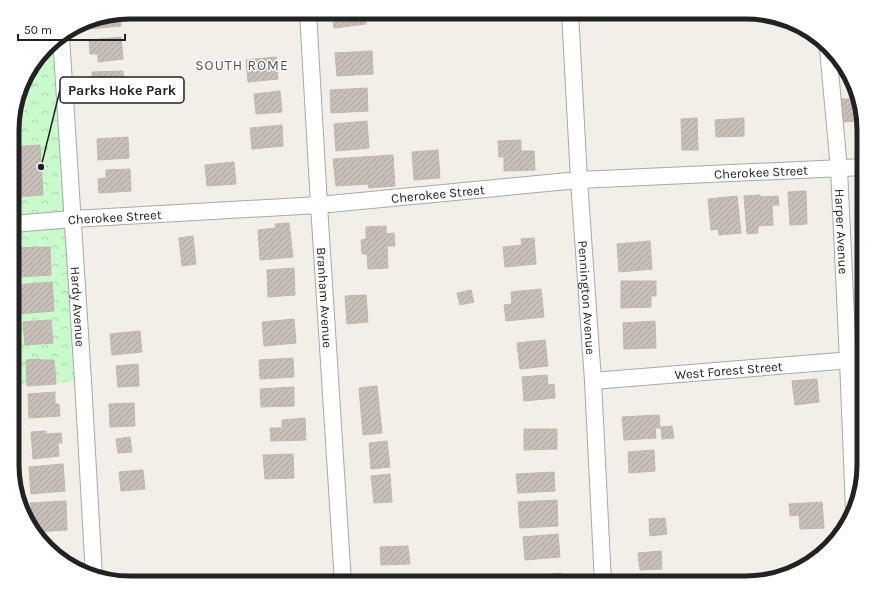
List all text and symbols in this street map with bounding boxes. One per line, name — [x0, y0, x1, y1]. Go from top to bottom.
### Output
scale bar — [18, 16, 125, 42]
text: 50 m — [24, 23, 52, 37]
district label: SOUTH ROME — [195, 57, 289, 74]
callout: Parks Hoke Park — [60, 77, 184, 103]
text: Parks Hoke Park — [68, 82, 177, 99]
street label: Cherokee Street — [714, 162, 808, 181]
street label: Cherokee Street — [390, 182, 485, 206]
street label: Harper Avenue — [832, 188, 851, 275]
street label: Cherokee Street — [67, 206, 162, 227]
street label: Pennington Avenue — [576, 240, 599, 355]
street label: Branham Avenue — [314, 247, 336, 349]
street label: Hardy Avenue — [68, 266, 88, 347]
street label: West Forest Street — [674, 358, 783, 382]

